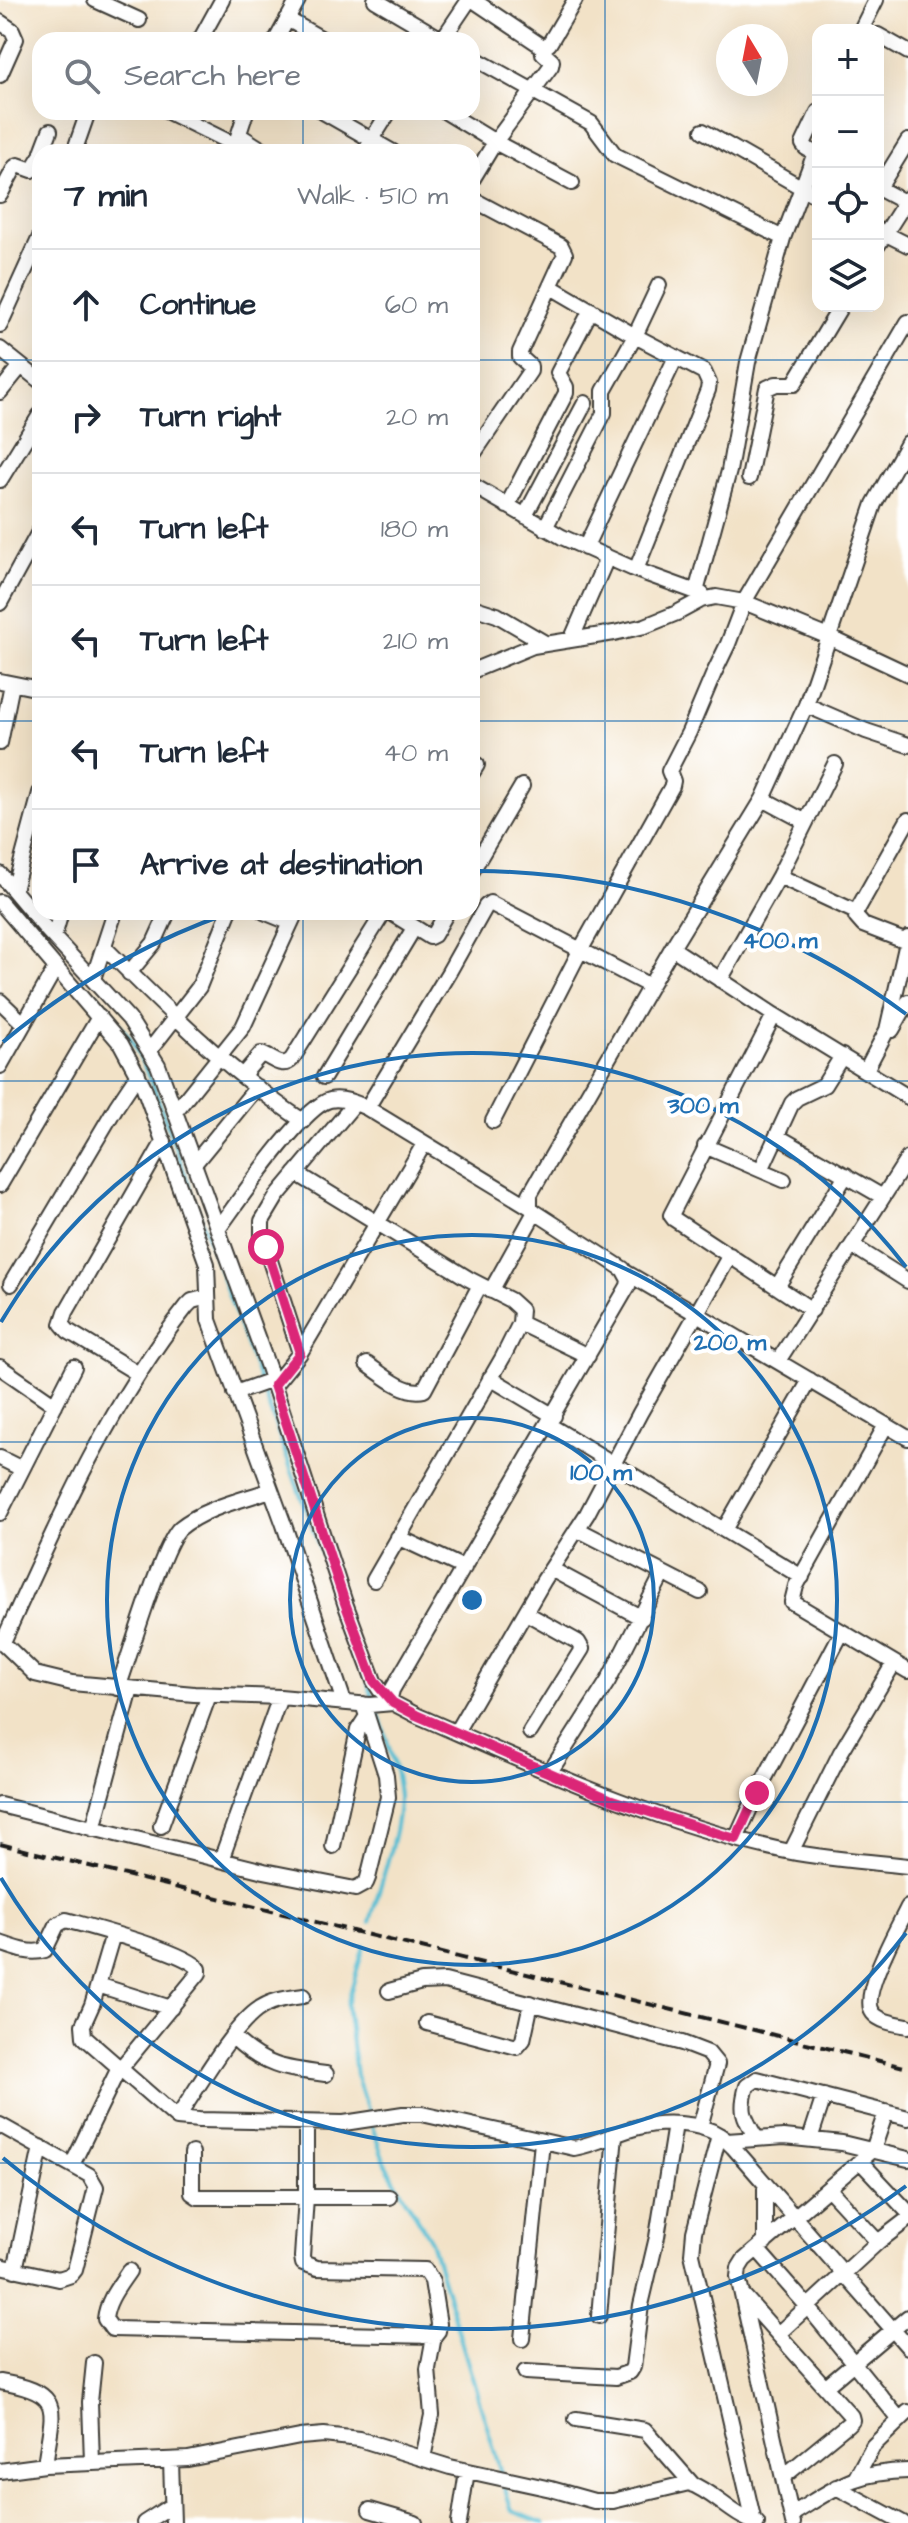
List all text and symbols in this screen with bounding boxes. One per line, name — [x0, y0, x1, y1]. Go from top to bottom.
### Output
north arrow — [716, 24, 788, 96]
map controls — [812, 24, 884, 312]
button: + — [812, 24, 884, 96]
search box — [32, 32, 480, 120]
icon: search — [60, 54, 104, 98]
text: Search here — [124, 55, 301, 97]
button: − — [812, 96, 884, 168]
button: locate — [812, 168, 884, 240]
text: 7 min — [64, 172, 147, 220]
text: Walk · 510 m — [297, 178, 448, 214]
button: layers — [812, 240, 884, 312]
icon: ahead — [64, 283, 108, 327]
text: Continue — [140, 284, 256, 326]
text: 60 m — [385, 287, 448, 323]
icon: right — [64, 395, 108, 439]
text: Turn right — [140, 396, 281, 438]
text: 20 m — [386, 399, 448, 435]
icon: left — [64, 507, 108, 551]
text: Turn left — [140, 508, 268, 550]
text: 180 m — [381, 511, 448, 547]
icon: left — [64, 619, 108, 663]
text: Turn left — [140, 620, 268, 662]
text: 210 m — [383, 623, 448, 659]
icon: left — [64, 731, 108, 775]
text: Turn left — [140, 732, 268, 774]
text: 40 m — [383, 735, 448, 771]
icon: arrive — [64, 843, 108, 887]
text: Arrive at destination — [140, 844, 422, 886]
text: 400 m — [743, 924, 818, 958]
text: 300 m — [667, 1089, 739, 1123]
route start — [248, 1229, 284, 1265]
text: 200 m — [693, 1326, 766, 1360]
text: 100 m — [570, 1456, 632, 1490]
centre of rings — [458, 1586, 486, 1614]
route end — [739, 1775, 775, 1811]

